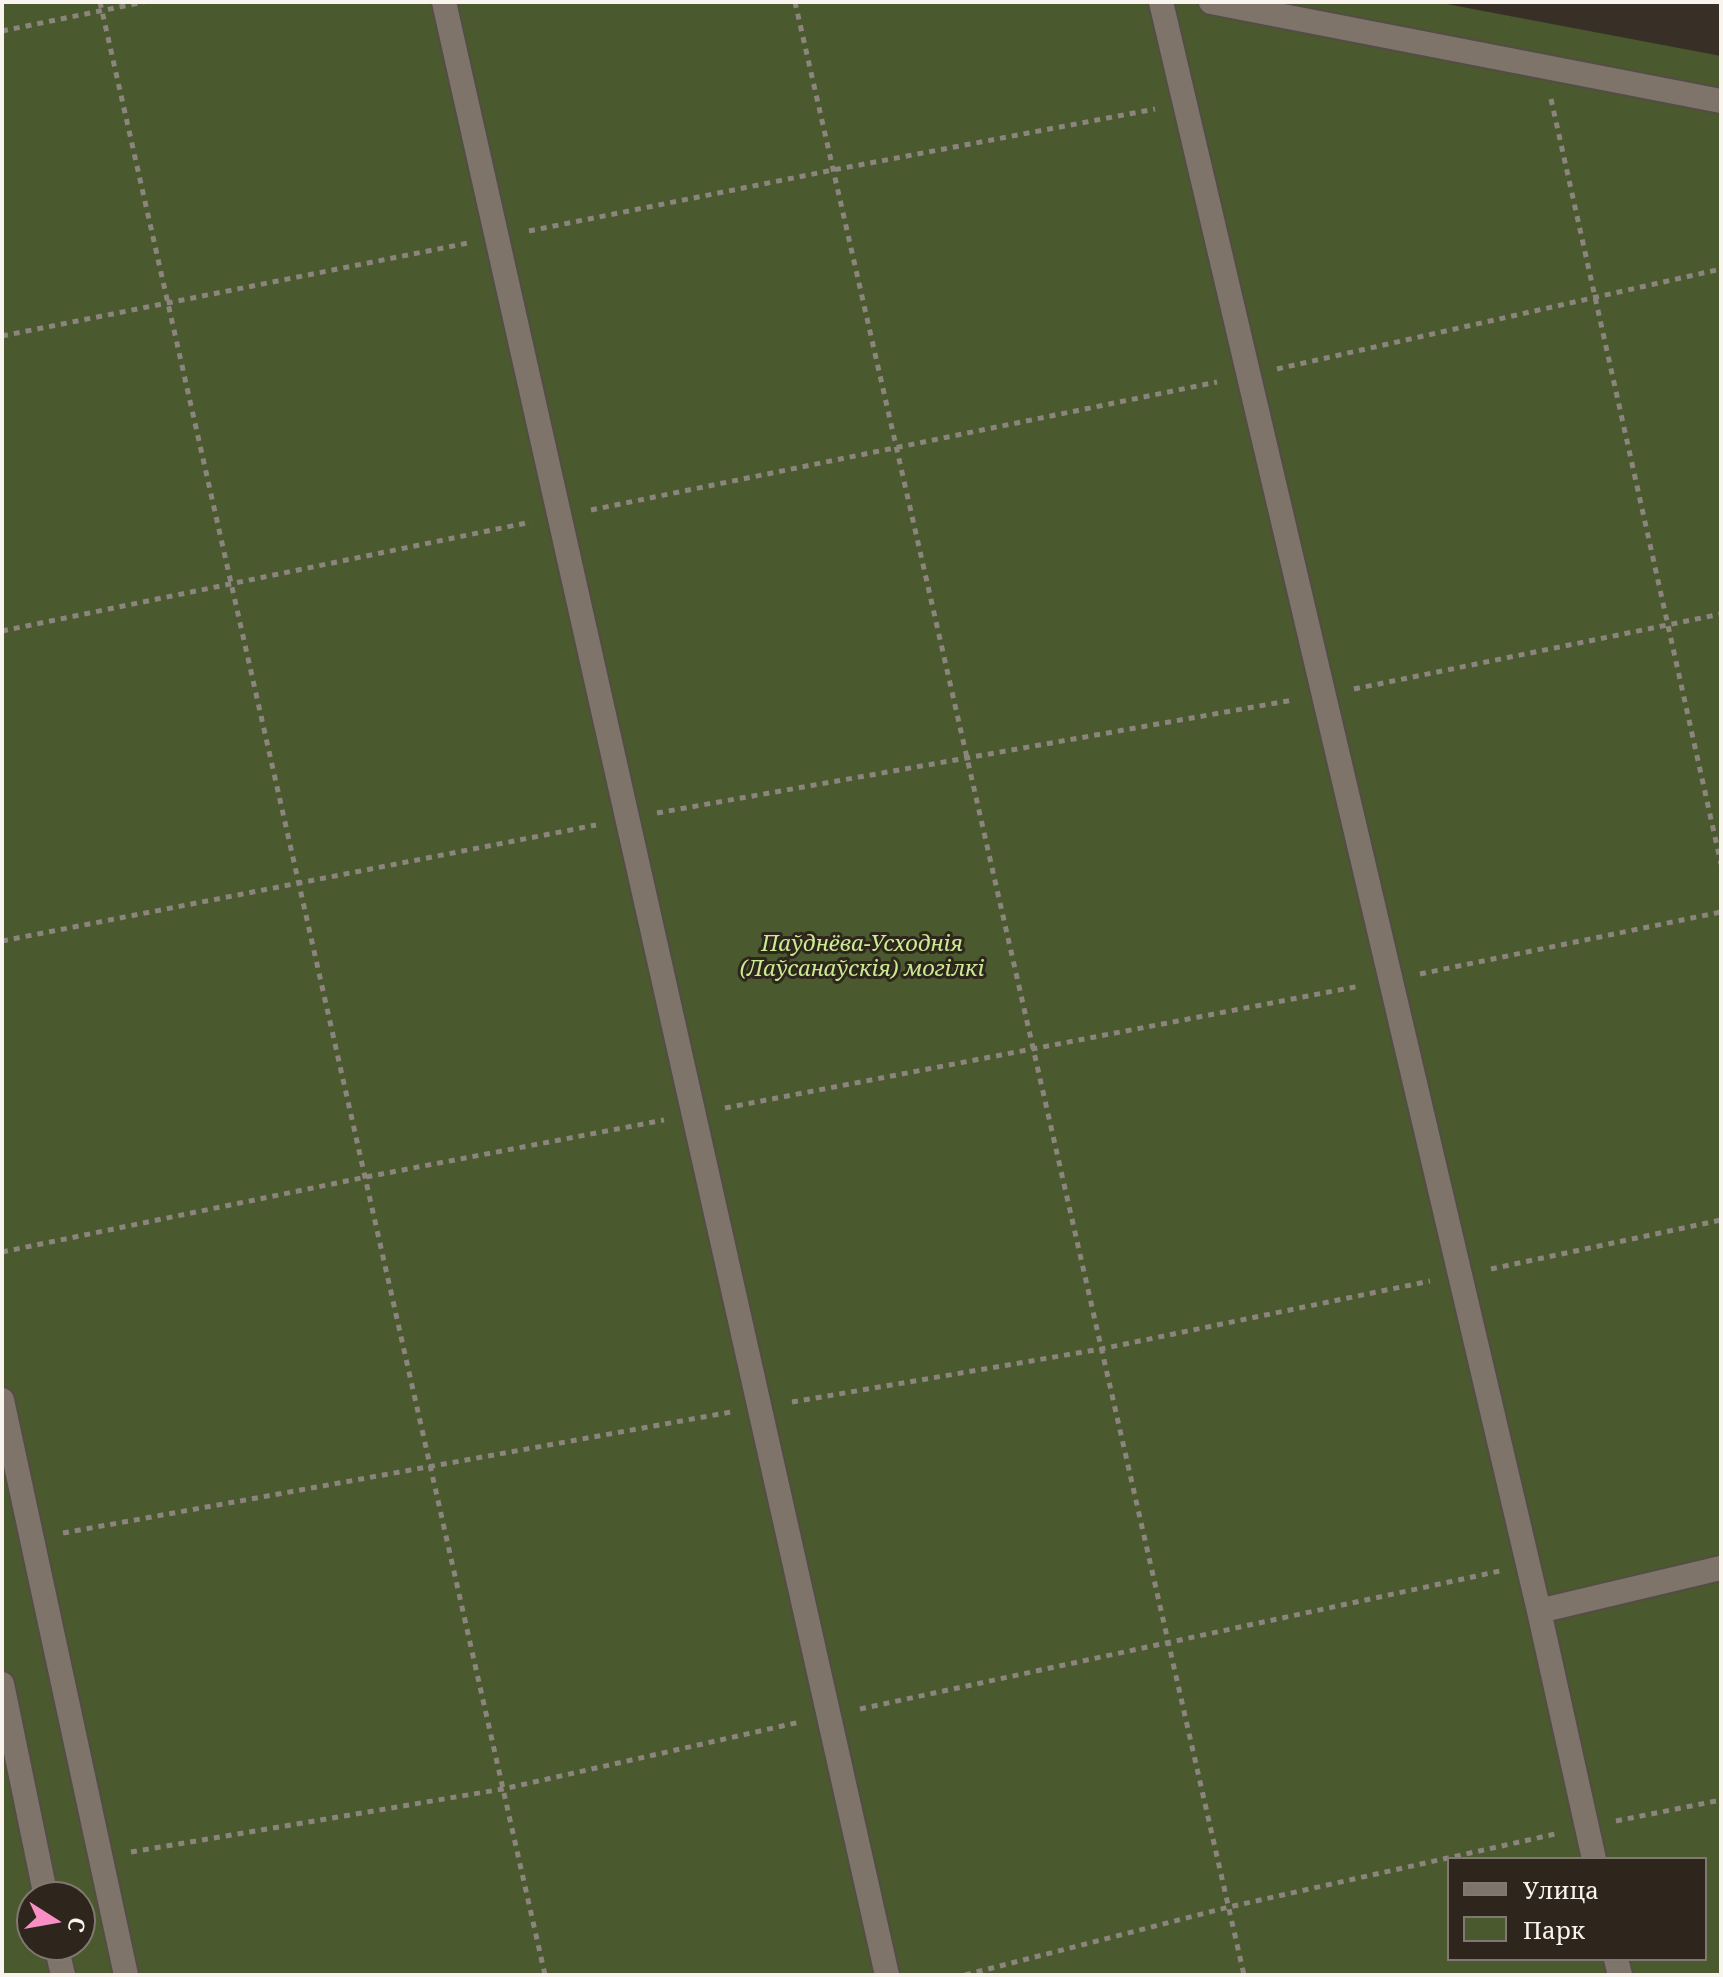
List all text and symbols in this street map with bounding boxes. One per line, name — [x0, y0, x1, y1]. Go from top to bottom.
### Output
park label: Паўднёва-Усходнія (Лаўсанаўскія) могілкі — [740, 932, 984, 984]
legend — [1447, 1857, 1707, 1961]
text: Улица — [1523, 1873, 1599, 1906]
north arrow — [16, 1881, 96, 1961]
text: Парк — [1523, 1913, 1585, 1946]
text: С — [61, 1915, 94, 1935]

